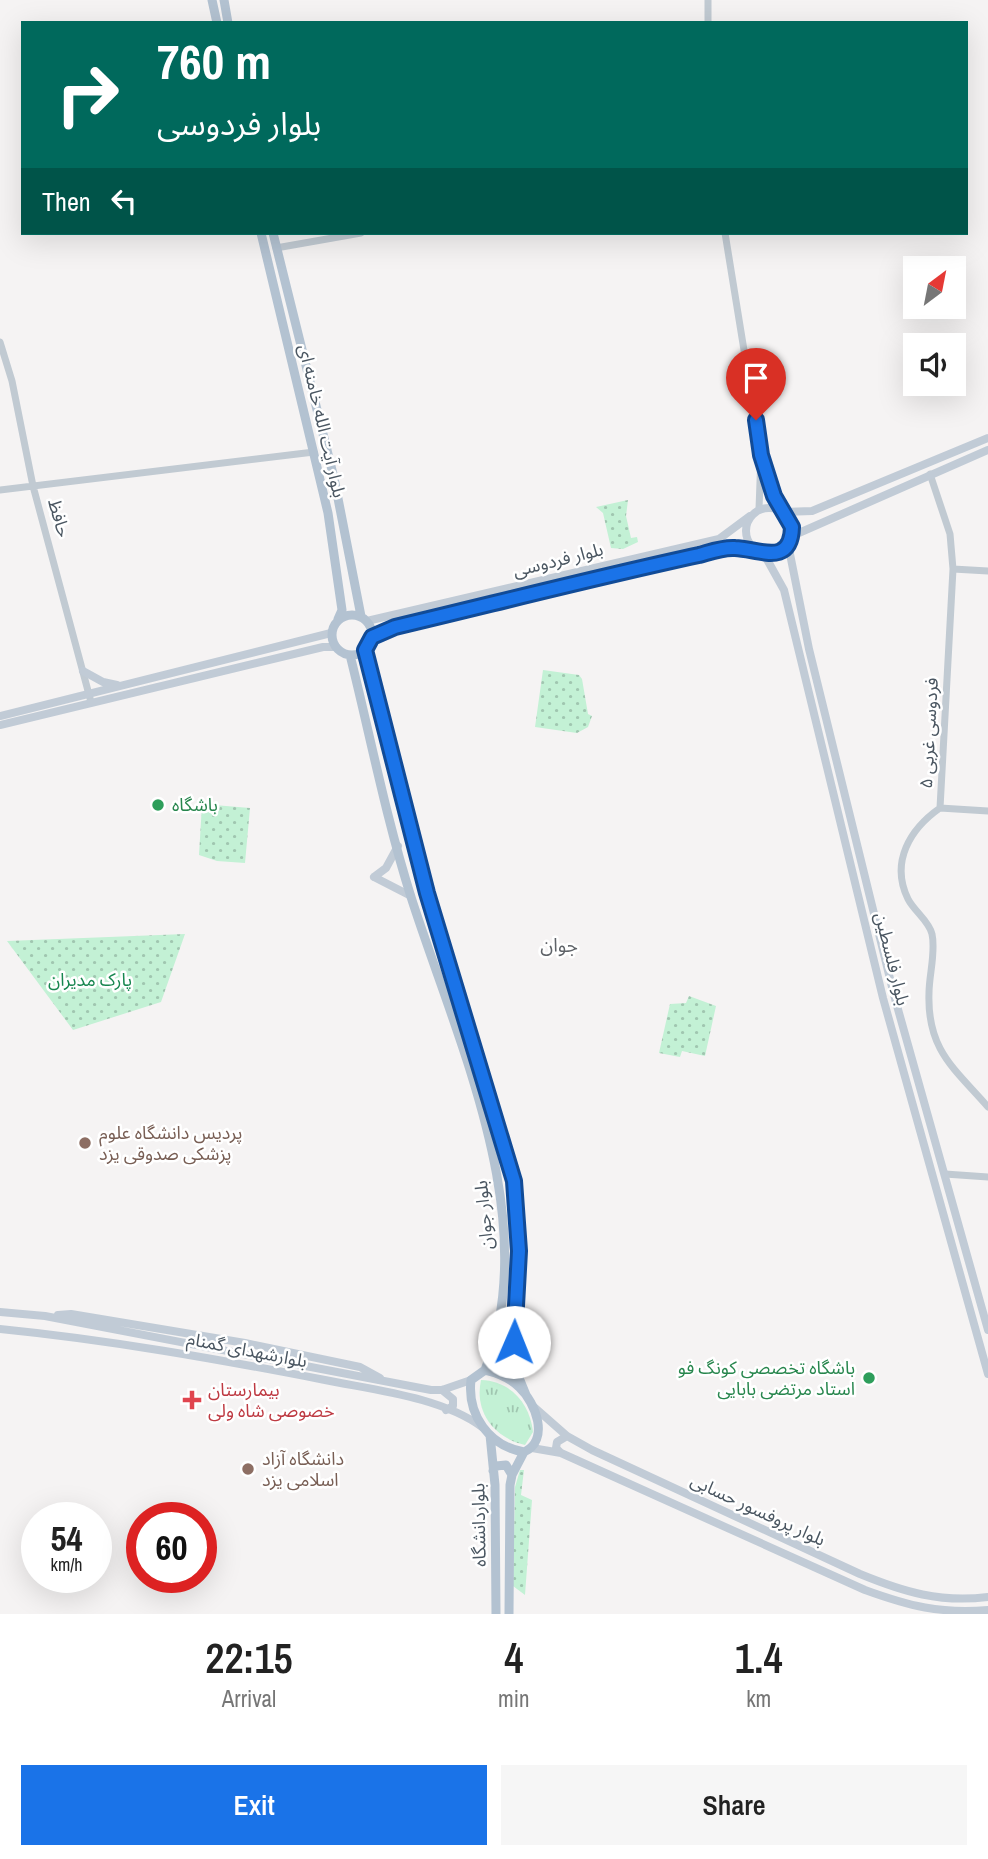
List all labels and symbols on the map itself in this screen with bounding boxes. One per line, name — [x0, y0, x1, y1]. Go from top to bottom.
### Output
north arrow — [903, 256, 966, 318]
street label: بلوار آیت الله خامنه ای — [293, 342, 352, 500]
pin — [726, 348, 786, 420]
street label: حافظ — [42, 496, 77, 540]
street label: بلوار فردوسی — [510, 536, 606, 583]
street label: فردوسی غربی ۵ — [913, 677, 944, 789]
place label: باشگاه — [172, 792, 218, 817]
marker: باشگاه — [150, 797, 166, 813]
street label: بلوار فلسطین — [869, 910, 916, 1008]
district label: جوان — [540, 932, 578, 958]
park label: پارک مدیران — [48, 967, 132, 992]
place label: پردیس دانشگاه علوم پزشکی صدوقی یزد — [99, 1120, 242, 1166]
marker: پردیس دانشگاه علوم پزشکی صدوقی یزد — [77, 1135, 93, 1151]
street label: بلوار جوان — [468, 1179, 499, 1251]
position arrow — [477, 1305, 551, 1379]
street label: بلوارشهدای گمنام — [184, 1326, 309, 1375]
place label: باشگاه تخصصی کونگ فو استاد مرتضی بابایی — [678, 1355, 855, 1401]
marker: باشگاه تخصصی کونگ فو استاد مرتضی بابایی — [861, 1370, 877, 1386]
place label: بیمارستان خصوصی شاه ولی — [208, 1377, 335, 1423]
marker: بیمارستان خصوصی شاه ولی — [182, 1390, 202, 1410]
place label: دانشگاه آزاد اسلامی یزد — [262, 1446, 344, 1492]
marker: دانشگاه آزاد اسلامی یزد — [240, 1461, 256, 1477]
street label: بلوار پروفسور حسابی — [687, 1467, 830, 1552]
street label: بلواردانشگاه — [465, 1483, 492, 1567]
speed limit sign: 60 — [126, 1502, 217, 1593]

